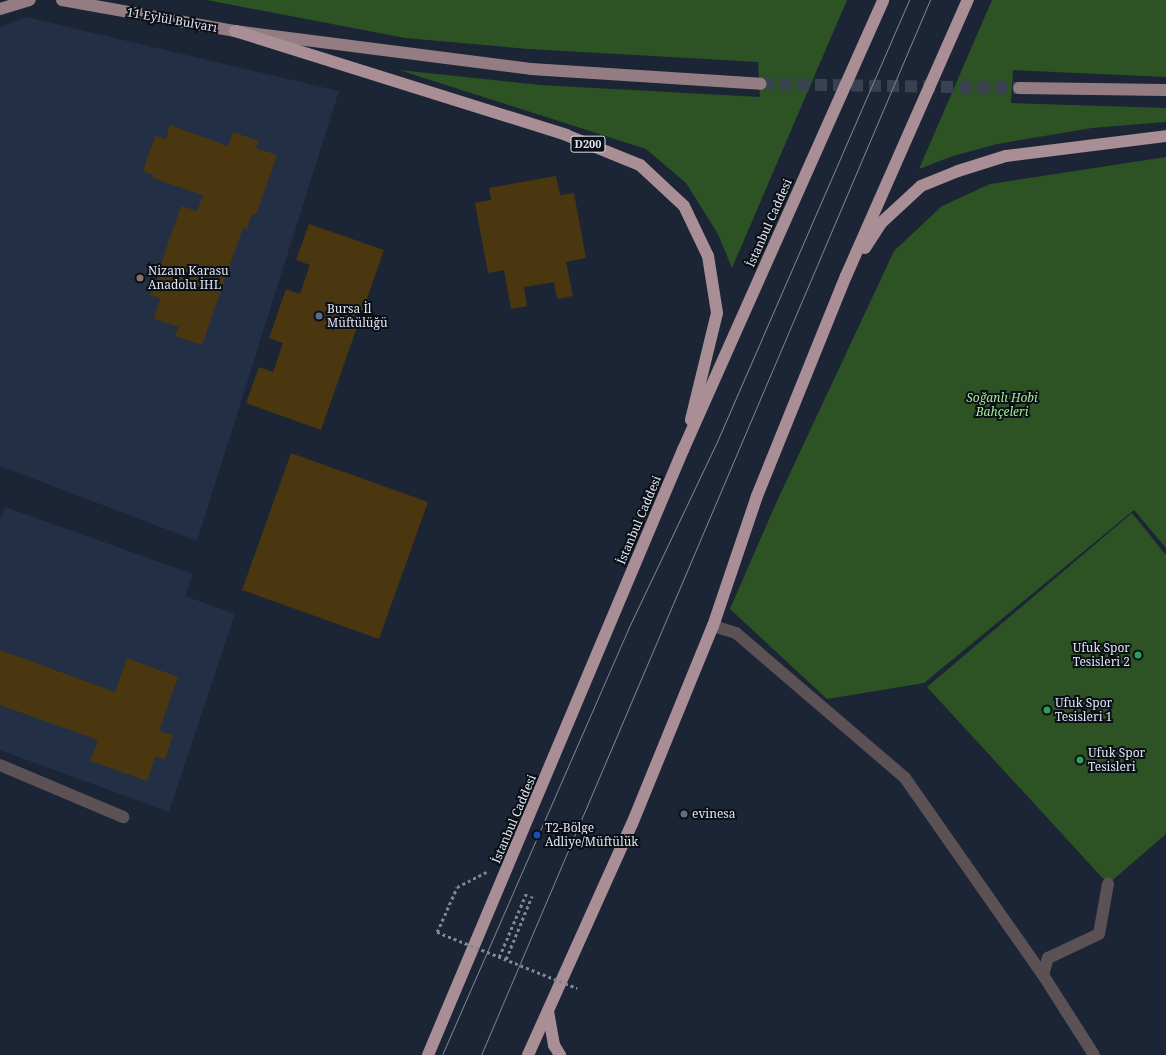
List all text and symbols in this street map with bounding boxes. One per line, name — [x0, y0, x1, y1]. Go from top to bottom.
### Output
street label: 11 Eylül Bulvarı — [126, 5, 218, 35]
road number: D200 — [570, 135, 606, 153]
street label: İstanbul Caddesi — [743, 177, 795, 269]
place label: Nizam Karasu Anadolu İHL — [148, 264, 229, 292]
marker: Nizam Karasu Anadolu İHL — [135, 273, 145, 283]
place label: Bursa İl Müftülüğü — [327, 302, 388, 330]
marker: Bursa İl Müftülüğü — [314, 311, 324, 321]
park label: Soğanlı Hobi Bahçeleri — [966, 391, 1038, 419]
street label: İstanbul Caddesi — [614, 474, 664, 566]
place label: Ufuk Spor Tesisleri 2 — [1073, 641, 1130, 669]
marker: Ufuk Spor Tesisleri 2 — [1133, 650, 1143, 660]
place label: Ufuk Spor Tesisleri 1 — [1055, 696, 1112, 724]
marker: Ufuk Spor Tesisleri 1 — [1042, 705, 1052, 715]
place label: Ufuk Spor Tesisleri — [1088, 746, 1145, 774]
marker: Ufuk Spor Tesisleri — [1075, 755, 1085, 765]
street label: İstanbul Caddesi — [489, 773, 539, 865]
place label: evinesa — [692, 807, 736, 821]
marker: evinesa — [679, 809, 689, 819]
place label: T2-Bölge Adliye/Müftülük — [545, 821, 638, 849]
marker: T2-Bölge Adliye/Müftülük — [532, 830, 542, 840]

